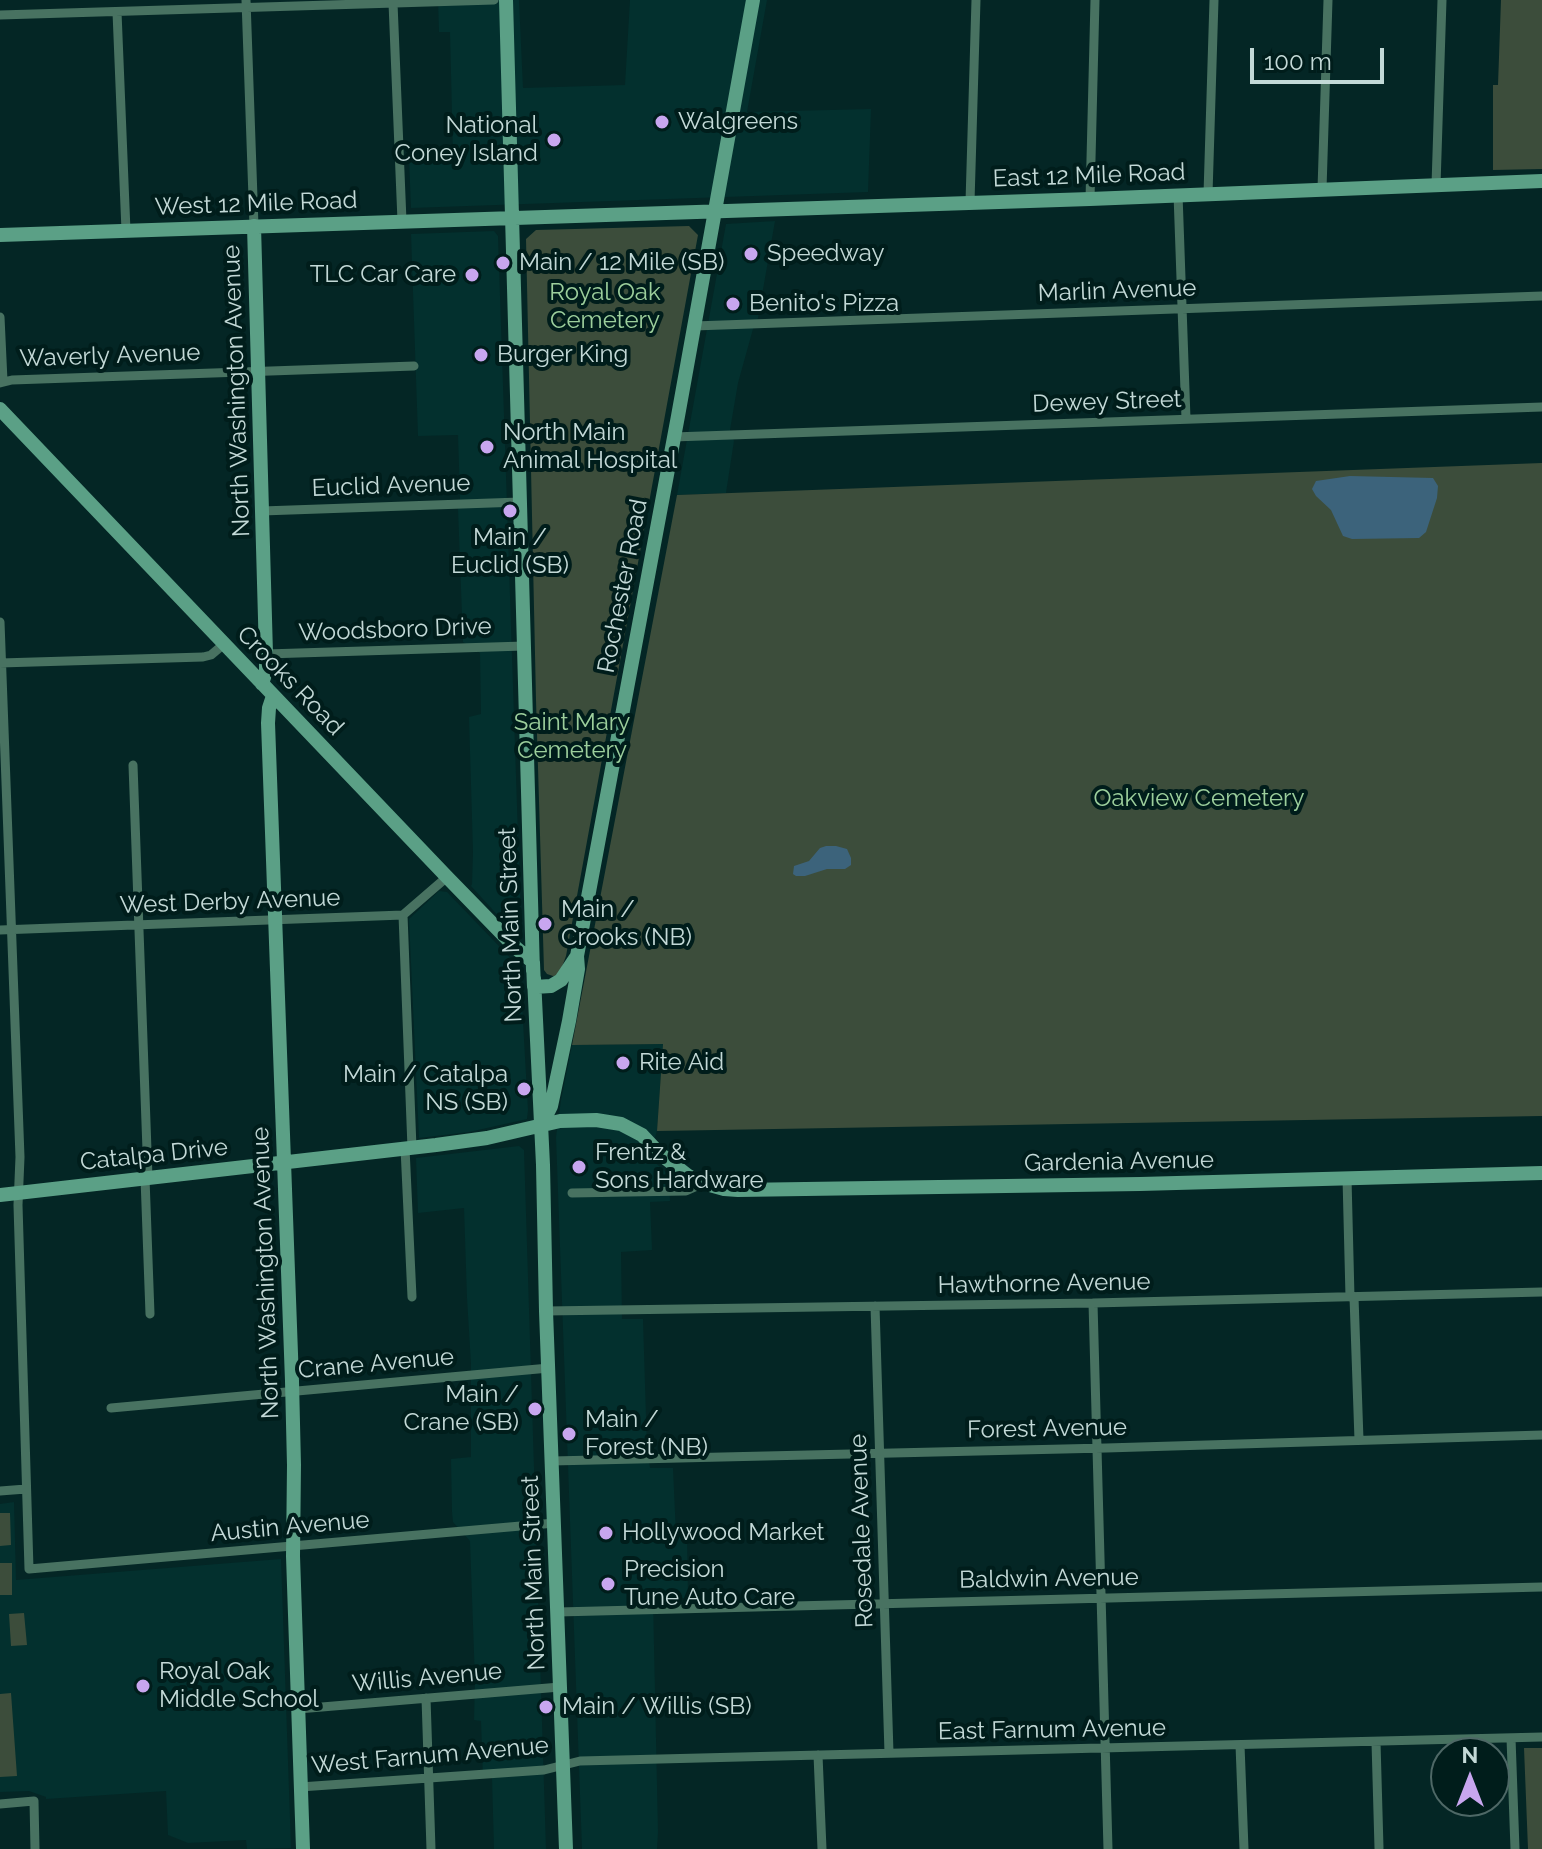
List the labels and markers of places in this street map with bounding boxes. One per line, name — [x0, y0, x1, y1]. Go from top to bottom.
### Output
place label: Walgreens — [678, 108, 798, 136]
place label: National Coney Island — [394, 112, 538, 168]
marker: Walgreens — [653, 113, 671, 131]
marker: National Coney Island — [545, 131, 563, 149]
place label: Speedway — [767, 240, 884, 268]
marker: Speedway — [742, 245, 760, 263]
place label: Main / 12 Mile (SB) — [519, 249, 724, 277]
marker: Main / 12 Mile (SB) — [494, 254, 512, 272]
place label: TLC Car Care — [310, 261, 456, 289]
marker: TLC Car Care — [463, 266, 481, 284]
place label: Benito's Pizza — [749, 290, 899, 318]
marker: Benito's Pizza — [724, 295, 742, 313]
place label: Burger King — [497, 341, 628, 369]
marker: Burger King — [472, 346, 490, 364]
place label: North Main Animal Hospital — [503, 419, 677, 475]
marker: North Main Animal Hospital — [478, 438, 496, 456]
marker: Main / Euclid (SB) — [501, 502, 519, 520]
place label: Main / Euclid (SB) — [451, 524, 569, 580]
place label: Main / Crooks (NB) — [561, 896, 692, 952]
marker: Main / Crooks (NB) — [536, 915, 554, 933]
place label: Rite Aid — [639, 1049, 724, 1077]
marker: Rite Aid — [614, 1054, 632, 1072]
place label: Main / Catalpa NS (SB) — [343, 1061, 508, 1117]
marker: Main / Catalpa NS (SB) — [515, 1080, 533, 1098]
place label: Frentz & Sons Hardware — [595, 1139, 764, 1195]
marker: Frentz & Sons Hardware — [570, 1158, 588, 1176]
place label: Main / Crane (SB) — [403, 1381, 519, 1437]
marker: Main / Crane (SB) — [526, 1400, 544, 1418]
place label: Main / Forest (NB) — [585, 1406, 708, 1462]
marker: Main / Forest (NB) — [560, 1425, 578, 1443]
place label: Hollywood Market — [622, 1519, 825, 1547]
marker: Hollywood Market — [597, 1524, 615, 1542]
place label: Precision Tune Auto Care — [624, 1556, 795, 1612]
marker: Precision Tune Auto Care — [599, 1575, 617, 1593]
place label: Royal Oak Middle School — [159, 1658, 319, 1714]
marker: Royal Oak Middle School — [134, 1677, 152, 1695]
place label: Main / Willis (SB) — [562, 1693, 752, 1721]
marker: Main / Willis (SB) — [537, 1698, 555, 1716]

